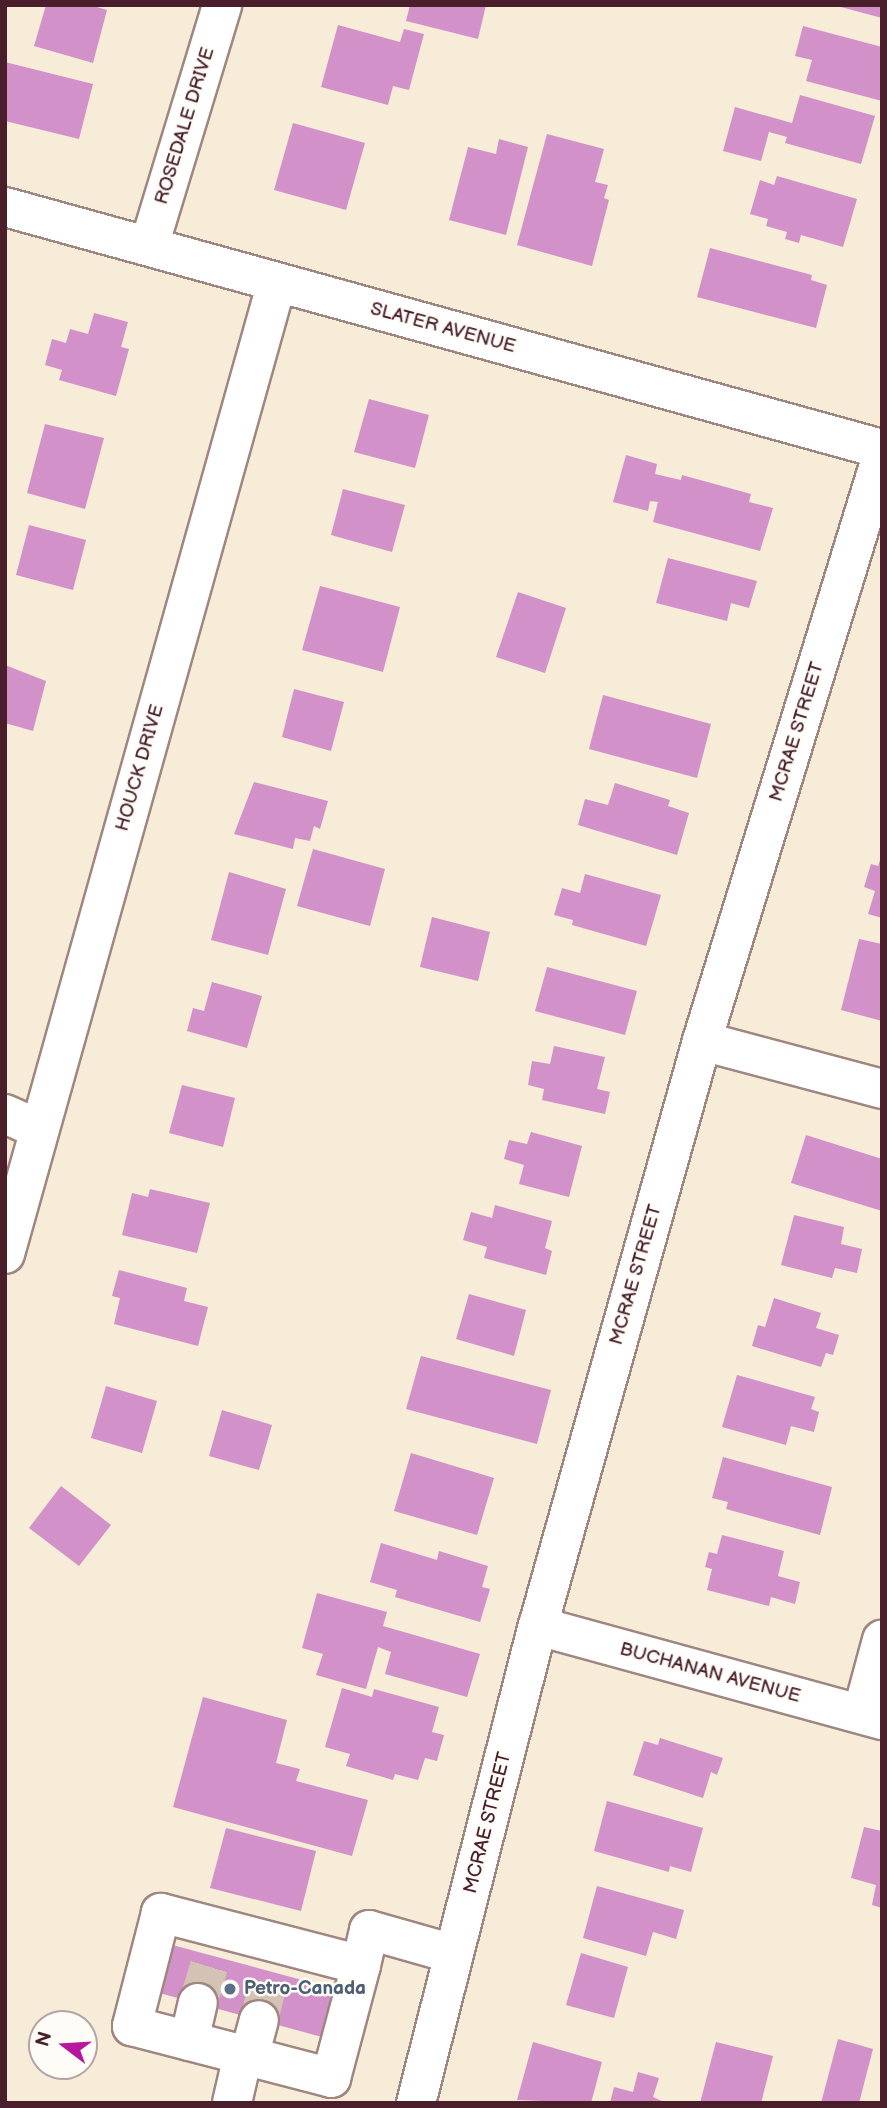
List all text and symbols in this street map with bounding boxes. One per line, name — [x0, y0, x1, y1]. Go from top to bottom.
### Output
street label: ROSEDALE DRIVE — [150, 45, 220, 207]
street label: SLATER AVENUE — [368, 298, 518, 358]
street label: MCRAE STREET — [765, 659, 829, 805]
street label: HOUCK DRIVE — [111, 702, 169, 834]
street label: MCRAE STREET — [605, 1202, 667, 1348]
street label: BUCHANAN AVENUE — [617, 1638, 803, 1708]
street label: MCRAE STREET — [459, 1750, 517, 1896]
place label: Petro-Canada — [244, 1978, 366, 2000]
marker: Petro-Canada — [222, 1981, 238, 1997]
north arrow — [28, 2010, 98, 2080]
text: N — [31, 2029, 57, 2049]

